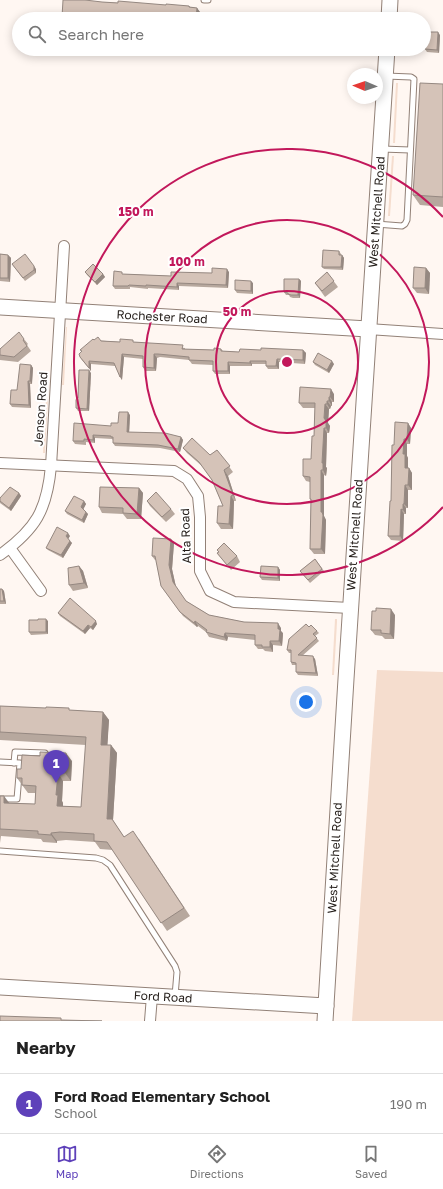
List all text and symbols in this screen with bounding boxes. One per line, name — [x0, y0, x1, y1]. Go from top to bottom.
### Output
search box — [12, 12, 431, 56]
icon: search — [26, 23, 48, 45]
text: Search here — [58, 25, 144, 43]
north arrow — [347, 68, 383, 104]
street label: West Mitchell Road — [365, 156, 388, 268]
text: 150 m — [119, 204, 153, 219]
text: 100 m — [169, 254, 205, 269]
text: 50 m — [223, 304, 251, 319]
street label: Rochester Road — [116, 307, 208, 326]
centre of rings — [280, 355, 294, 369]
street label: Jenson Road — [30, 371, 51, 447]
street label: West Mitchell Road — [343, 479, 366, 591]
street label: Alta Road — [177, 508, 194, 564]
your location — [296, 692, 316, 712]
pin: 1 — [43, 750, 69, 783]
street label: West Mitchell Road — [324, 802, 345, 914]
street label: Ford Road — [133, 987, 193, 1006]
text: Nearby — [16, 1037, 76, 1058]
text: Ford Road Elementary School — [54, 1087, 270, 1105]
text: 1 — [26, 1096, 32, 1112]
text: 190 m — [390, 1096, 427, 1112]
text: School — [54, 1105, 97, 1121]
tab: Map — [56, 1143, 78, 1180]
tab: Directions — [190, 1143, 244, 1180]
tab: Saved — [355, 1143, 387, 1180]

